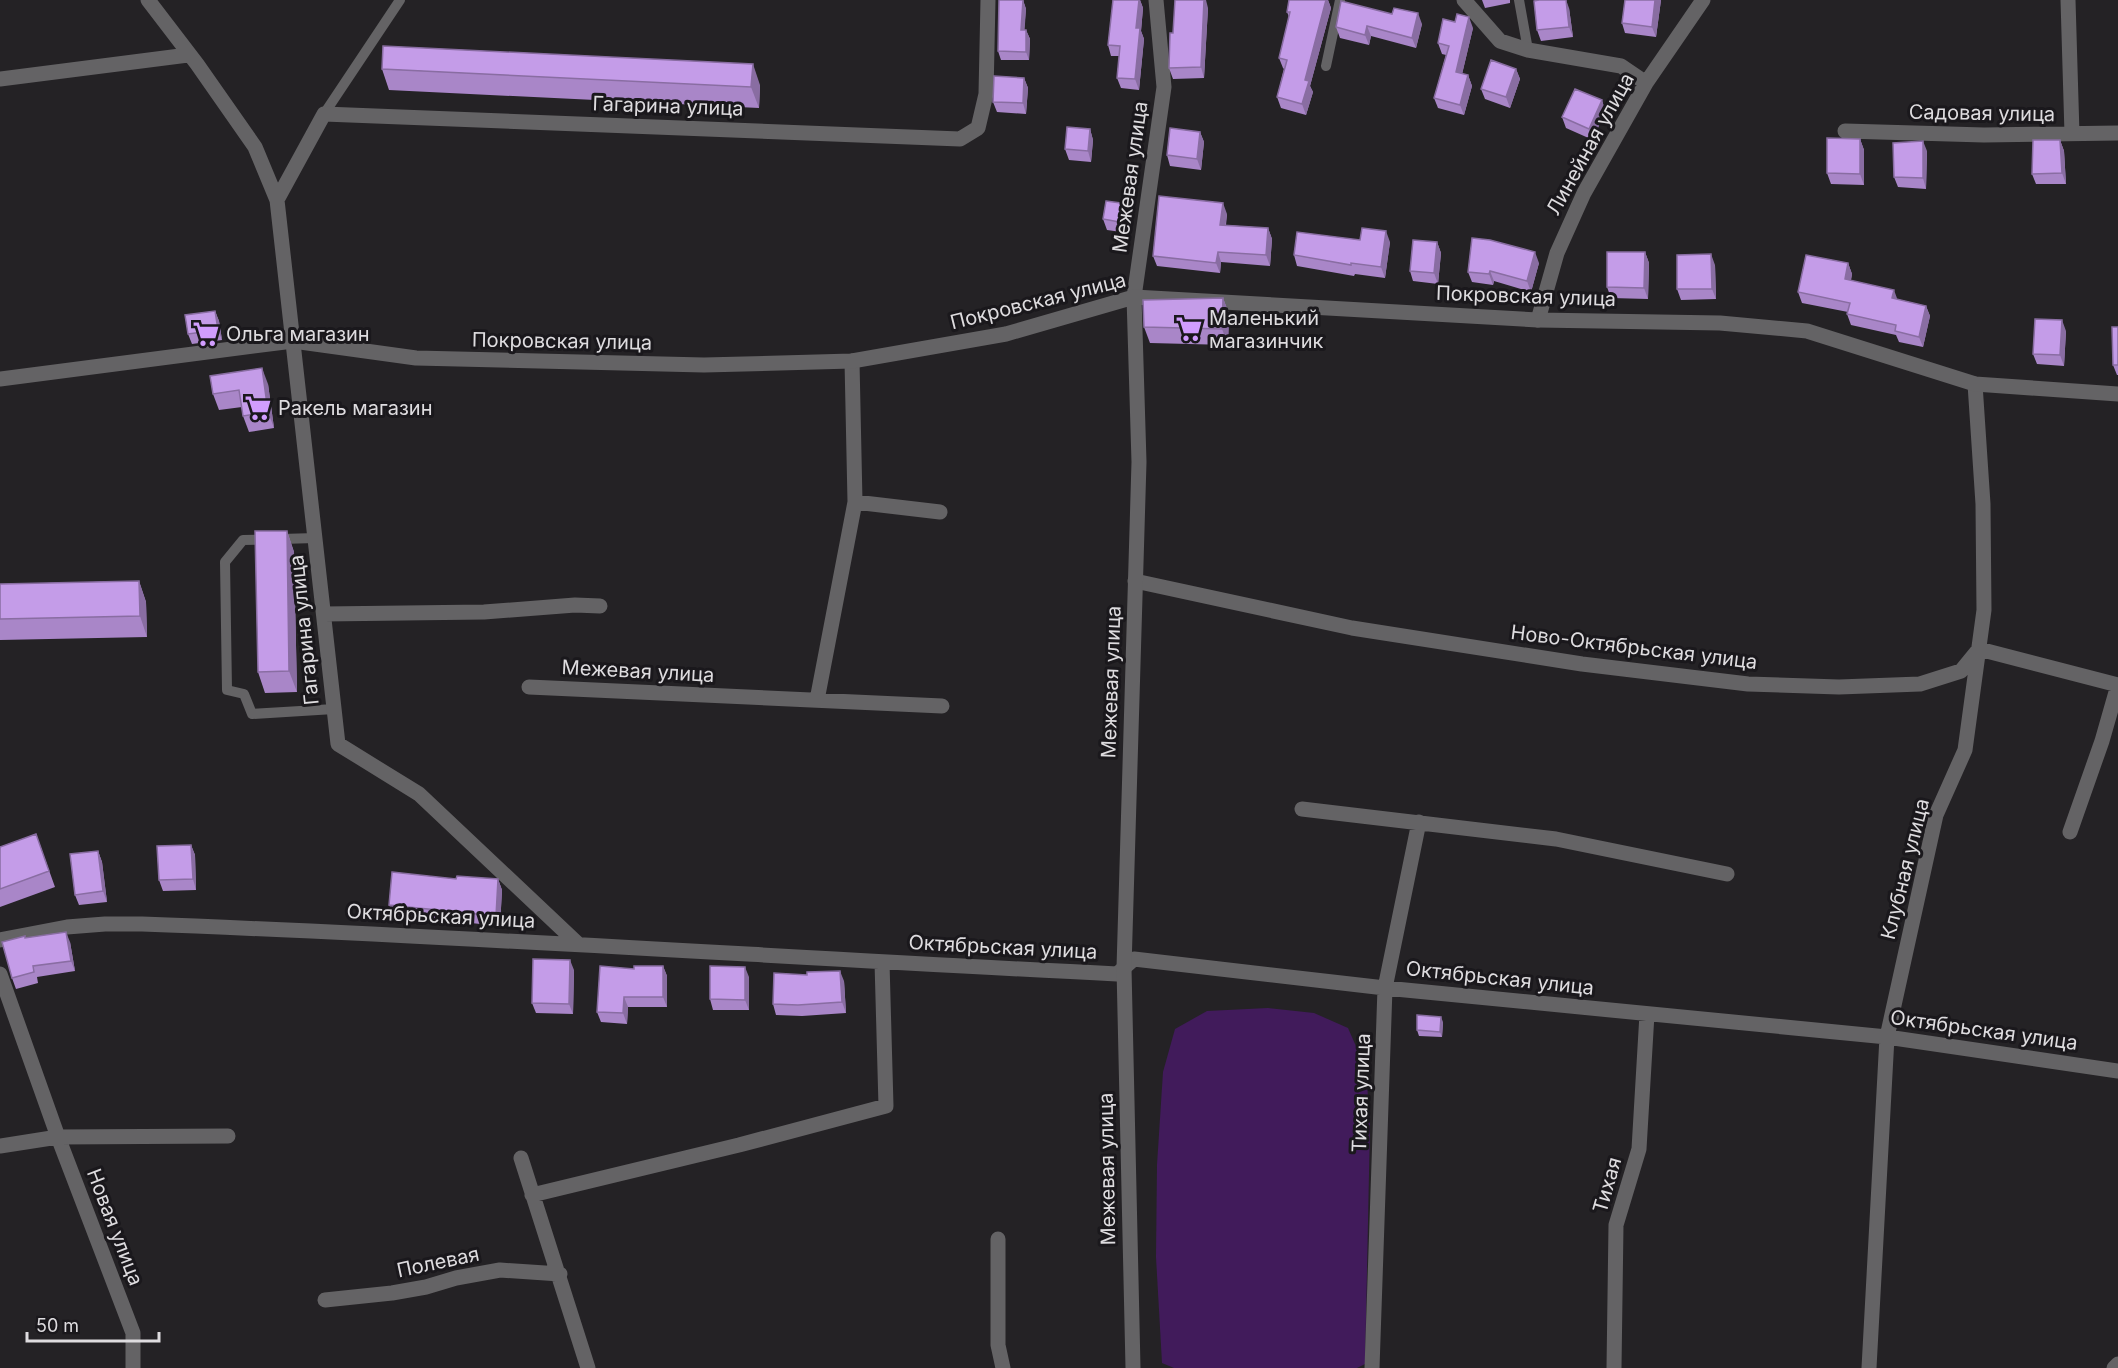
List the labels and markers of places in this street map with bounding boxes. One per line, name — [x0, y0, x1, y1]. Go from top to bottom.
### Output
place label: Маленький магазинчик — [1209, 306, 1323, 353]
supermarket icon: Маленький магазинчик — [1174, 314, 1204, 344]
supermarket icon: Ольга магазин — [191, 319, 221, 349]
place label: Ольга магазин — [226, 322, 370, 346]
supermarket icon: Ракель магазин — [243, 393, 273, 423]
place label: Ракель магазин — [278, 396, 432, 420]

